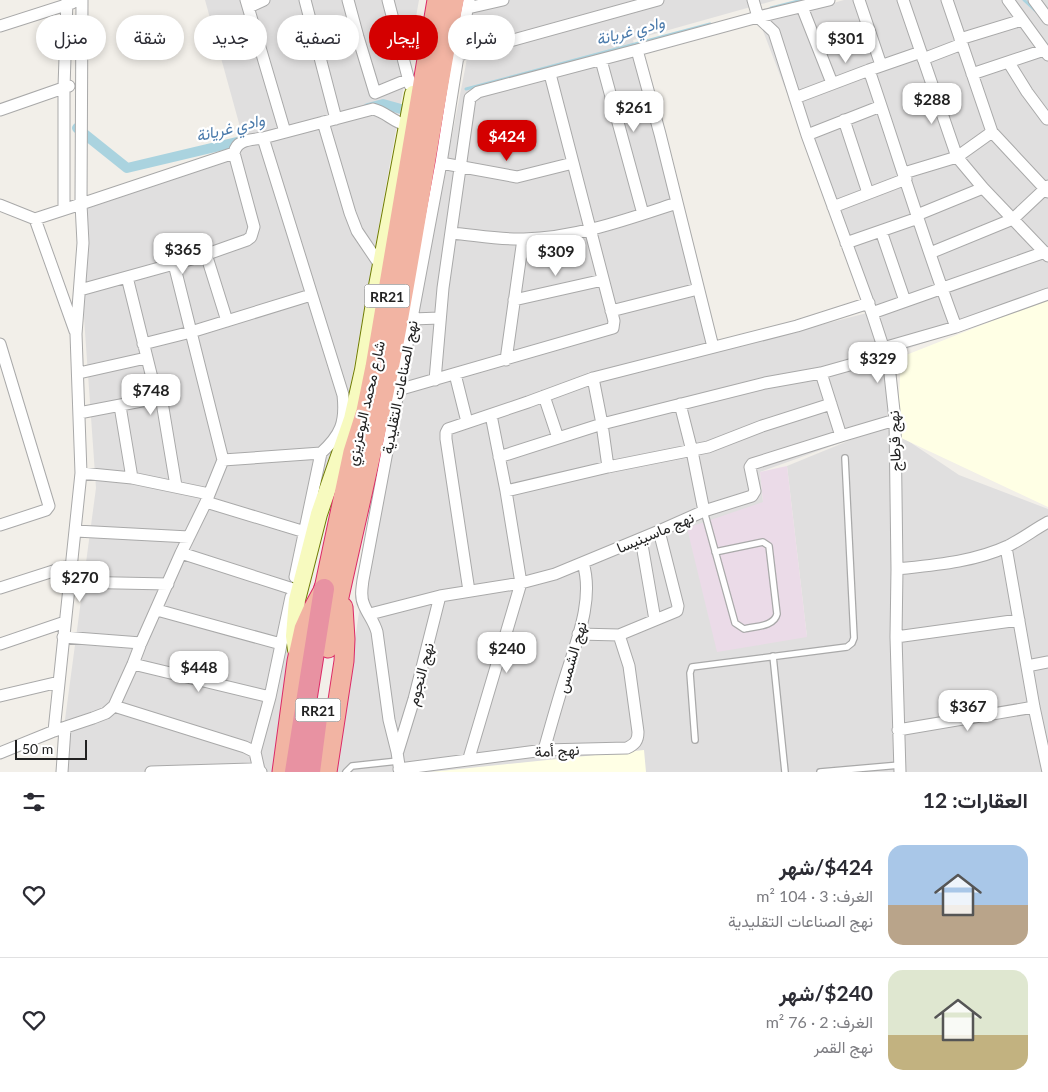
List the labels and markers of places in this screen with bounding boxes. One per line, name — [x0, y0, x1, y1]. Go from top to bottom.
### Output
pin: $301 — [816, 22, 876, 64]
pin: $288 — [902, 82, 962, 125]
pin: $261 — [604, 90, 664, 133]
pin: $424 — [477, 120, 537, 162]
pin: $365 — [153, 232, 213, 275]
pin: $309 — [526, 234, 586, 277]
pin: $329 — [848, 342, 908, 384]
pin: $748 — [121, 374, 181, 416]
pin: $270 — [50, 560, 110, 603]
pin: $240 — [477, 632, 537, 674]
pin: $448 — [169, 650, 229, 693]
pin: $367 — [938, 690, 998, 732]

